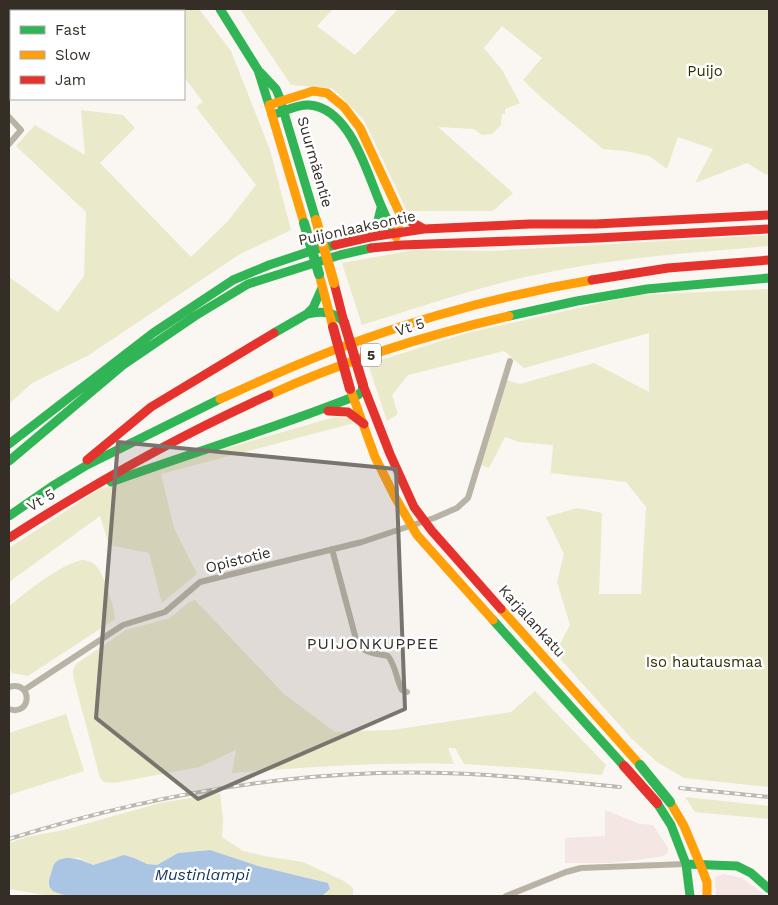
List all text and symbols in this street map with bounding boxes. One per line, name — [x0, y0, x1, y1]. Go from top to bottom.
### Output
legend — [10, 10, 185, 100]
text: Fast — [55, 21, 87, 39]
text: Slow — [55, 46, 91, 64]
park label: Puijo — [687, 62, 723, 80]
text: Jam — [55, 71, 86, 89]
street label: Suurmäentie — [293, 114, 337, 210]
street label: Puijonlaaksontie — [297, 207, 417, 249]
street label: Vt 5 — [393, 314, 427, 340]
road number: 5 — [361, 344, 381, 366]
street label: Vt 5 — [24, 485, 58, 515]
street label: Opistotie — [204, 543, 272, 577]
street label: Karjalankatu — [495, 581, 569, 661]
district label: PUIJONKUPPEE — [307, 634, 439, 653]
park label: Iso hautausmaa — [646, 653, 763, 671]
water label: Mustinlampi — [155, 865, 250, 884]

